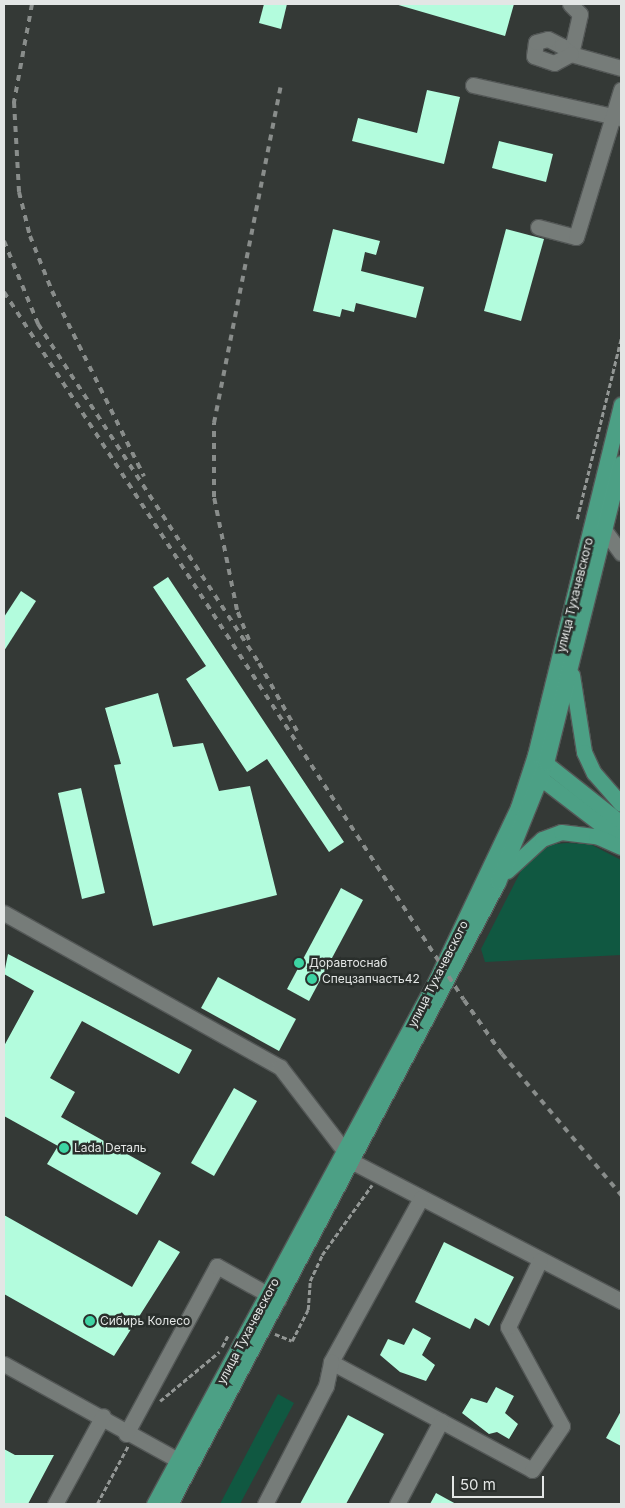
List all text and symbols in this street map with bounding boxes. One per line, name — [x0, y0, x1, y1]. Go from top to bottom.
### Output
street label: улица Тухачевского — [554, 536, 596, 654]
street label: улица Тухачевского — [405, 918, 471, 1030]
place label: Доравтоснаб — [309, 956, 387, 970]
marker: Доравтоснаб — [293, 957, 305, 969]
place label: Спецзапчасть42 — [322, 972, 420, 986]
marker: Спецзапчасть42 — [306, 973, 318, 985]
place label: Lada Dеталь — [74, 1141, 147, 1155]
marker: Lada Dеталь — [58, 1142, 70, 1154]
street label: улица Тухачевского — [214, 1276, 282, 1386]
place label: Сибирь Колесо — [100, 1314, 190, 1328]
marker: Сибирь Колесо — [84, 1315, 96, 1327]
scale bar — [455, 1466, 548, 1498]
text: 50 m — [460, 1475, 496, 1494]

